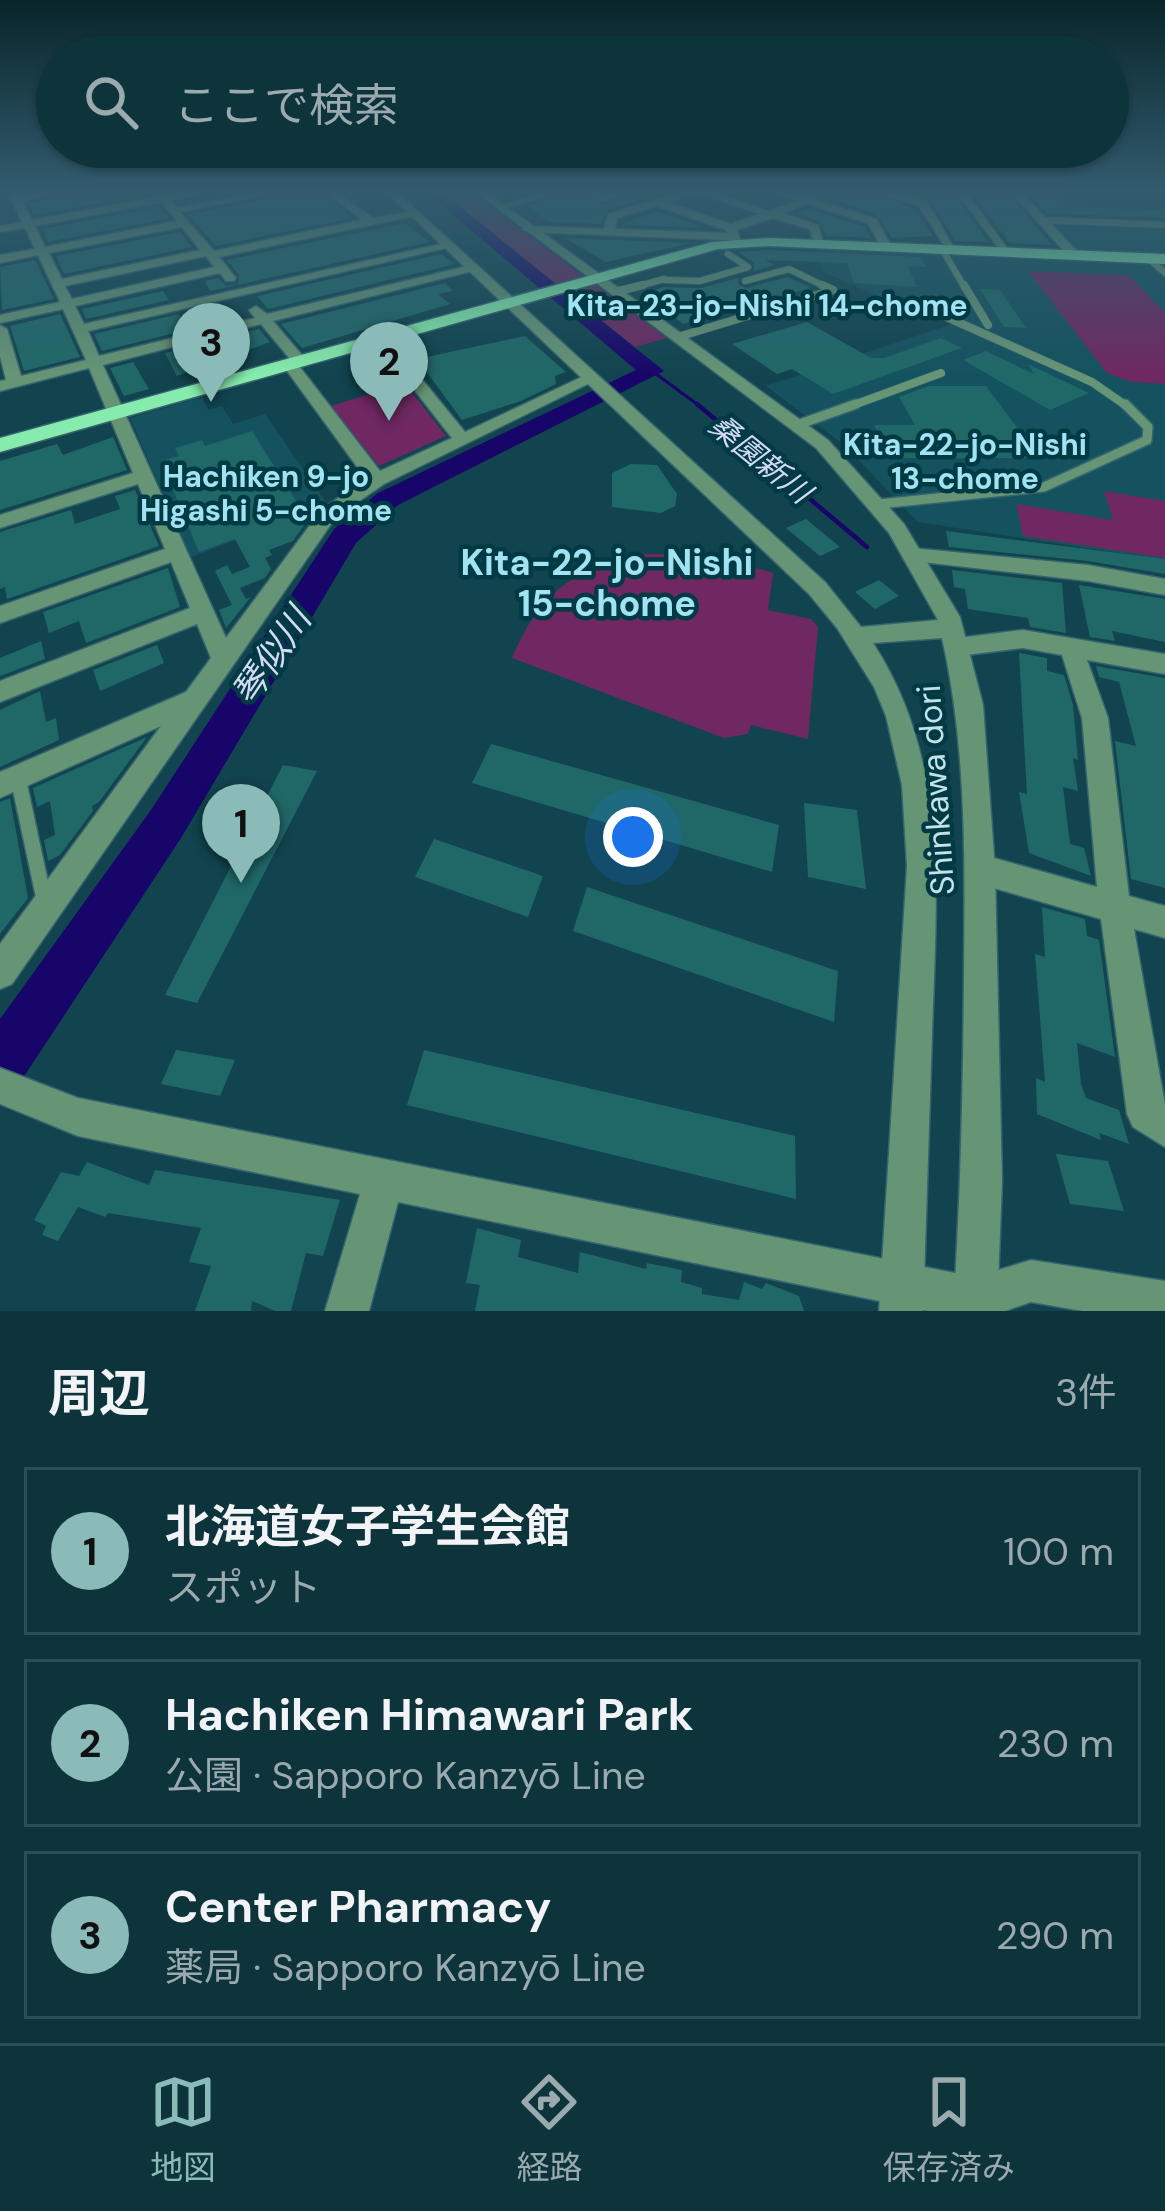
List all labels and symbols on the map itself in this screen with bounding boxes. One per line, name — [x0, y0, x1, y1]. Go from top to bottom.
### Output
district label: Kita-23-jo-Nishi 14-chome — [566, 286, 968, 325]
pin: 3 — [172, 303, 250, 402]
pin: 2 — [350, 322, 428, 421]
water label: 桑園新川 — [701, 406, 822, 513]
district label: Kita-22-jo-Nishi 13-chome — [843, 425, 1087, 498]
district label: Hachiken 9-jo Higashi 5-chome — [140, 457, 392, 530]
district label: Kita-22-jo-Nishi 15-chome — [460, 539, 754, 627]
water label: 琴似川 — [222, 595, 323, 714]
street label: Shinkawa dori — [907, 683, 964, 897]
pin: 1 — [202, 784, 280, 883]
your location — [603, 807, 663, 867]

